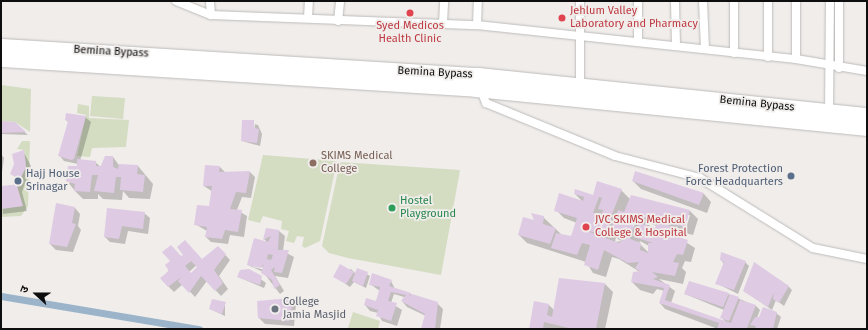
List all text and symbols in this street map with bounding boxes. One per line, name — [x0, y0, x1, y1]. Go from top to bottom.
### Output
place label: Jehlum Valley Laboratory and Pharmacy — [570, 5, 698, 31]
marker: Syed Medicos Health Clinic — [404, 7, 416, 19]
marker: Jehlum Valley Laboratory and Pharmacy — [557, 13, 567, 23]
place label: Syed Medicos Health Clinic — [376, 20, 444, 46]
street label: Bemina Bypass — [73, 43, 149, 61]
street label: Bemina Bypass — [397, 64, 473, 82]
street label: Bemina Bypass — [719, 94, 795, 114]
place label: SKIMS Medical College — [321, 150, 392, 176]
marker: SKIMS Medical College — [308, 158, 318, 168]
place label: Forest Protection Force Headquarters — [686, 163, 783, 189]
place label: Hajj House Srinagar — [26, 168, 80, 194]
marker: Forest Protection Force Headquarters — [786, 171, 796, 181]
marker: Hajj House Srinagar — [13, 176, 23, 186]
place label: Hostel Playground — [400, 195, 456, 221]
marker: Hostel Playground — [387, 203, 397, 213]
place label: JVC SKIMS Medical College & Hospital — [595, 214, 687, 240]
marker: JVC SKIMS Medical College & Hospital — [580, 221, 592, 233]
north arrow — [16, 274, 56, 314]
text: उ — [17, 284, 32, 295]
place label: College Jamia Masjid — [283, 296, 346, 322]
marker: College Jamia Masjid — [270, 304, 280, 314]

